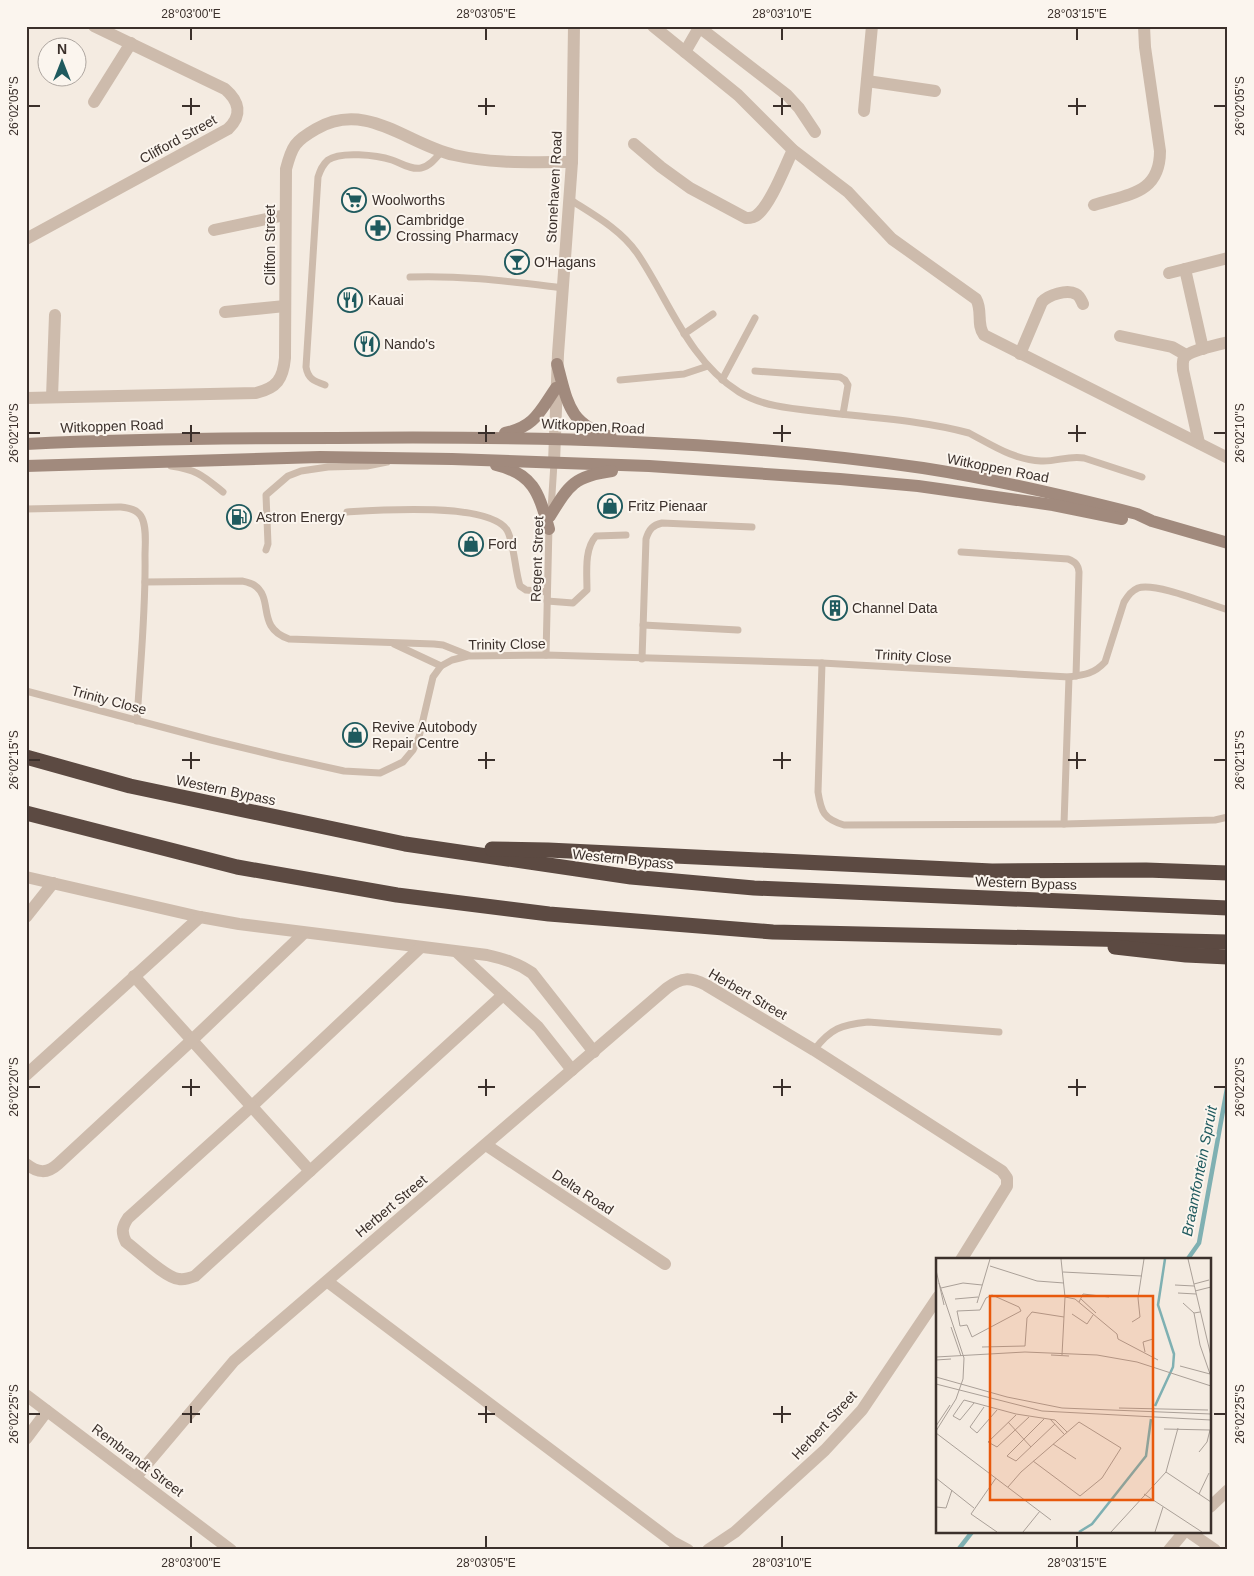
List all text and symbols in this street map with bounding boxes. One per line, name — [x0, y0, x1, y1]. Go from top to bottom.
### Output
text: 28°03'00"E — [161, 7, 221, 21]
text: 28°03'05"E — [456, 7, 516, 21]
text: 28°03'10"E — [752, 7, 812, 21]
text: 28°03'15"E — [1047, 7, 1107, 21]
north arrow — [38, 38, 88, 88]
text: N — [57, 41, 67, 57]
text: 26°02'05"S — [7, 76, 21, 136]
text: 26°02'05"S — [1233, 76, 1247, 136]
street label: Clifford Street — [137, 111, 219, 167]
street label: Stonehaven Road — [543, 131, 565, 243]
supermarket icon: Woolworths — [341, 187, 367, 213]
place label: Woolworths — [372, 192, 445, 208]
street label: Clifton Street — [262, 204, 278, 285]
place label: Cambridge Crossing Pharmacy — [396, 212, 518, 244]
pharmacy icon: Cambridge Crossing Pharmacy — [365, 215, 391, 241]
bar icon: O'Hagans — [504, 249, 530, 275]
place label: O'Hagans — [534, 254, 596, 270]
restaurant icon: Kauai — [337, 287, 363, 313]
place label: Kauai — [368, 292, 404, 308]
restaurant icon: Nando's — [354, 331, 380, 357]
place label: Nando's — [384, 336, 435, 352]
text: 26°02'10"S — [7, 403, 21, 463]
text: 26°02'10"S — [1233, 403, 1247, 463]
street label: Witkoppen Road — [541, 415, 645, 437]
street label: Witkoppen Road — [60, 416, 164, 436]
street label: Witkoppen Road — [946, 450, 1050, 486]
shop icon: Fritz Pienaar — [597, 493, 623, 519]
place label: Fritz Pienaar — [628, 498, 708, 514]
fuel station icon: Astron Energy — [226, 504, 252, 530]
place label: Astron Energy — [256, 509, 345, 525]
street label: Regent Street — [527, 515, 547, 602]
shop icon: Ford — [458, 531, 484, 557]
place label: Ford — [488, 536, 517, 552]
building icon: Channel Data — [822, 595, 848, 621]
place label: Channel Data — [852, 600, 938, 616]
street label: Trinity Close — [468, 635, 546, 653]
street label: Trinity Close — [874, 646, 952, 666]
street label: Trinity Close — [70, 682, 149, 718]
place label: Revive Autobody Repair Centre — [372, 719, 477, 751]
shop icon: Revive Autobody Repair Centre — [342, 722, 368, 748]
text: 26°02'15"S — [7, 730, 21, 790]
text: 26°02'15"S — [1233, 730, 1247, 790]
street label: Western Bypass — [175, 772, 277, 808]
street label: Western Bypass — [572, 846, 674, 872]
street label: Western Bypass — [975, 873, 1077, 893]
street label: Herbert Street — [706, 965, 790, 1023]
text: 26°02'20"S — [7, 1057, 21, 1117]
text: 26°02'20"S — [1233, 1057, 1247, 1117]
water label: Braamfontein Spruit — [1178, 1103, 1220, 1238]
street label: Delta Road — [549, 1166, 617, 1218]
street label: Herbert Street — [352, 1172, 430, 1240]
inset map — [936, 1258, 1212, 1534]
text: 26°02'25"S — [7, 1384, 21, 1444]
text: 26°02'25"S — [1233, 1384, 1247, 1444]
street label: Herbert Street — [788, 1387, 860, 1463]
street label: Rembrandt Street — [89, 1420, 187, 1500]
text: 28°03'00"E — [161, 1556, 221, 1570]
text: 28°03'05"E — [456, 1556, 516, 1570]
text: 28°03'10"E — [752, 1556, 812, 1570]
text: 28°03'15"E — [1047, 1556, 1107, 1570]

